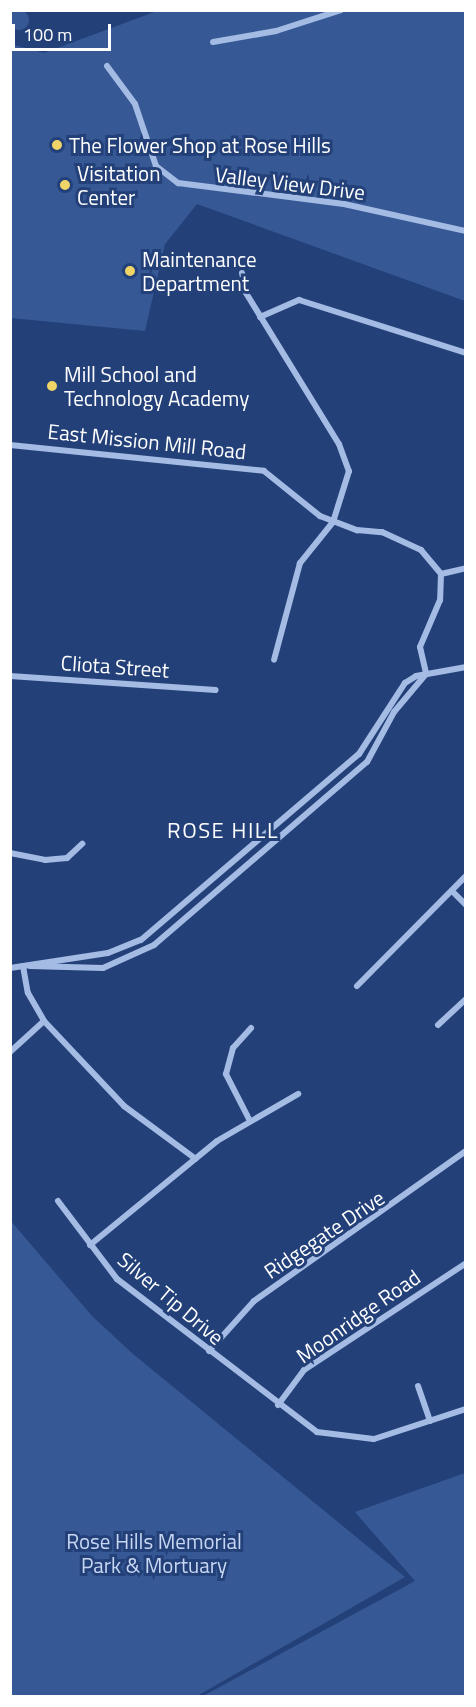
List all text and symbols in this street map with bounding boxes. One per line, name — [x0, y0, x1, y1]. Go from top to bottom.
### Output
scale bar — [15, 12, 114, 50]
text: 100 m — [23, 21, 72, 48]
place label: The Flower Shop at Rose Hills — [69, 132, 331, 158]
marker: The Flower Shop at Rose Hills — [50, 138, 64, 152]
place label: Visitation Center — [77, 160, 160, 210]
street label: Valley View Drive — [214, 161, 366, 205]
marker: Visitation Center — [58, 178, 72, 192]
place label: Maintenance Department — [142, 246, 257, 296]
marker: Maintenance Department — [123, 264, 137, 278]
place label: Mill School and Technology Academy — [64, 361, 249, 411]
marker: Mill School and Technology Academy — [45, 379, 59, 393]
street label: East Mission Mill Road — [47, 418, 247, 464]
street label: Cliota Street — [60, 650, 170, 682]
district label: ROSE HILL — [167, 818, 279, 844]
street label: Ridgegate Drive — [259, 1184, 389, 1284]
street label: Silver Tip Drive — [113, 1246, 229, 1350]
street label: Moonridge Road — [291, 1264, 425, 1368]
park label: Rose Hills Memorial Park & Mortuary — [66, 1528, 242, 1578]

